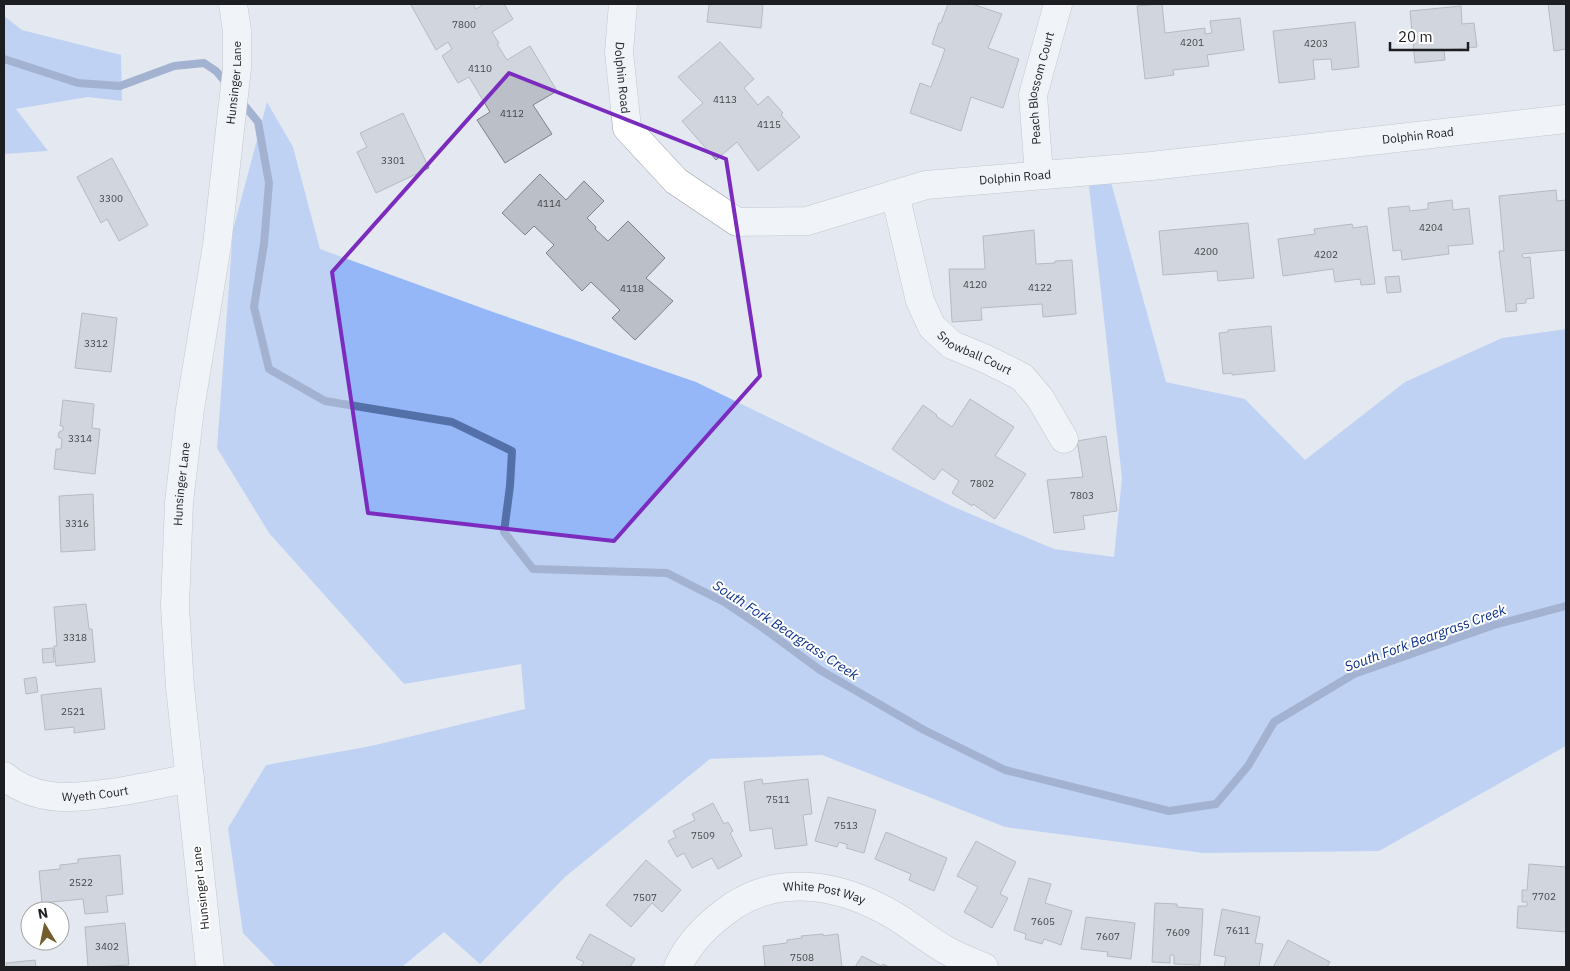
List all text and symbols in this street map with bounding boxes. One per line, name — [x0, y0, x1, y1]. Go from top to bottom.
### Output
house number: 7800 — [452, 18, 476, 31]
scale bar — [1390, 20, 1468, 52]
text: 20 m — [1398, 27, 1433, 46]
street label: Peach Blossom Court — [1025, 30, 1057, 145]
house number: 4201 — [1180, 36, 1204, 49]
house number: 4203 — [1304, 37, 1328, 50]
street label: Hunsinger Lane — [223, 41, 244, 125]
street label: Dolphin Road — [612, 41, 633, 114]
house number: 4110 — [468, 62, 492, 75]
house number: 4113 — [713, 93, 737, 106]
house number: 4112 — [500, 107, 524, 120]
house number: 4115 — [757, 118, 781, 131]
street label: Dolphin Road — [1381, 124, 1455, 147]
house number: 3301 — [381, 154, 405, 167]
street label: Dolphin Road — [978, 166, 1052, 187]
house number: 3300 — [99, 192, 123, 205]
house number: 4114 — [537, 197, 561, 210]
house number: 4204 — [1419, 221, 1443, 234]
house number: 4200 — [1194, 245, 1218, 258]
house number: 4202 — [1314, 248, 1338, 261]
house number: 4120 — [963, 278, 987, 291]
house number: 4122 — [1028, 281, 1052, 294]
house number: 4118 — [620, 282, 644, 295]
street label: Snowball Court — [934, 327, 1014, 378]
house number: 3312 — [84, 337, 108, 350]
house number: 3314 — [68, 432, 92, 445]
street label: Hunsinger Lane — [170, 441, 193, 526]
house number: 7802 — [970, 477, 994, 490]
house number: 7803 — [1070, 489, 1094, 502]
house number: 3316 — [65, 517, 89, 530]
water label: South Fork Beargrass Creek — [710, 576, 863, 684]
water label: South Fork Beargrass Creek — [1342, 600, 1509, 676]
house number: 3318 — [63, 631, 87, 644]
house number: 2521 — [61, 705, 85, 718]
street label: Wyeth Court — [62, 782, 129, 804]
house number: 7511 — [766, 793, 790, 806]
house number: 7513 — [834, 819, 858, 832]
house number: 7509 — [691, 829, 715, 842]
street label: Hunsinger Lane — [189, 845, 212, 930]
house number: 2522 — [69, 876, 93, 889]
street label: White Post Way — [783, 878, 868, 907]
house number: 7702 — [1532, 890, 1556, 903]
house number: 7507 — [633, 891, 657, 904]
north arrow — [20, 901, 70, 951]
text: N — [36, 903, 49, 923]
house number: 7605 — [1031, 915, 1055, 928]
house number: 7611 — [1226, 924, 1250, 937]
house number: 7609 — [1166, 926, 1190, 939]
house number: 7607 — [1096, 930, 1120, 943]
house number: 3402 — [95, 940, 119, 953]
house number: 7508 — [790, 951, 814, 964]

